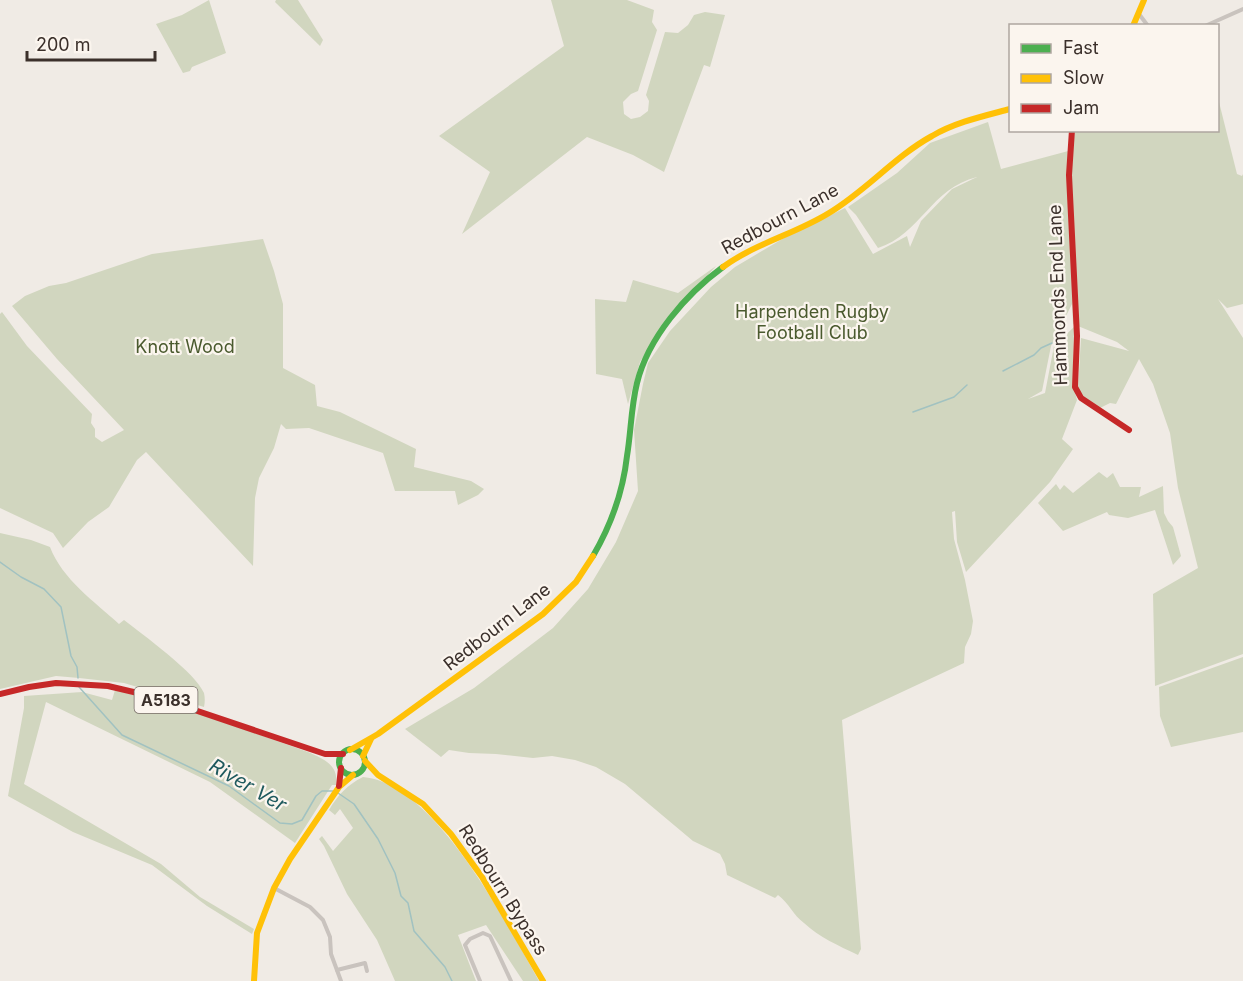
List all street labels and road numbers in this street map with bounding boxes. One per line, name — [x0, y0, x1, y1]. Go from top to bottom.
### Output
street label: Redbourn Lane — [718, 179, 842, 258]
street label: Hammonds End Lane — [1044, 204, 1071, 386]
street label: Redbourn Lane — [439, 578, 554, 675]
road number: A5183 — [134, 687, 198, 713]
street label: Redbourn Bypass — [455, 820, 552, 959]

